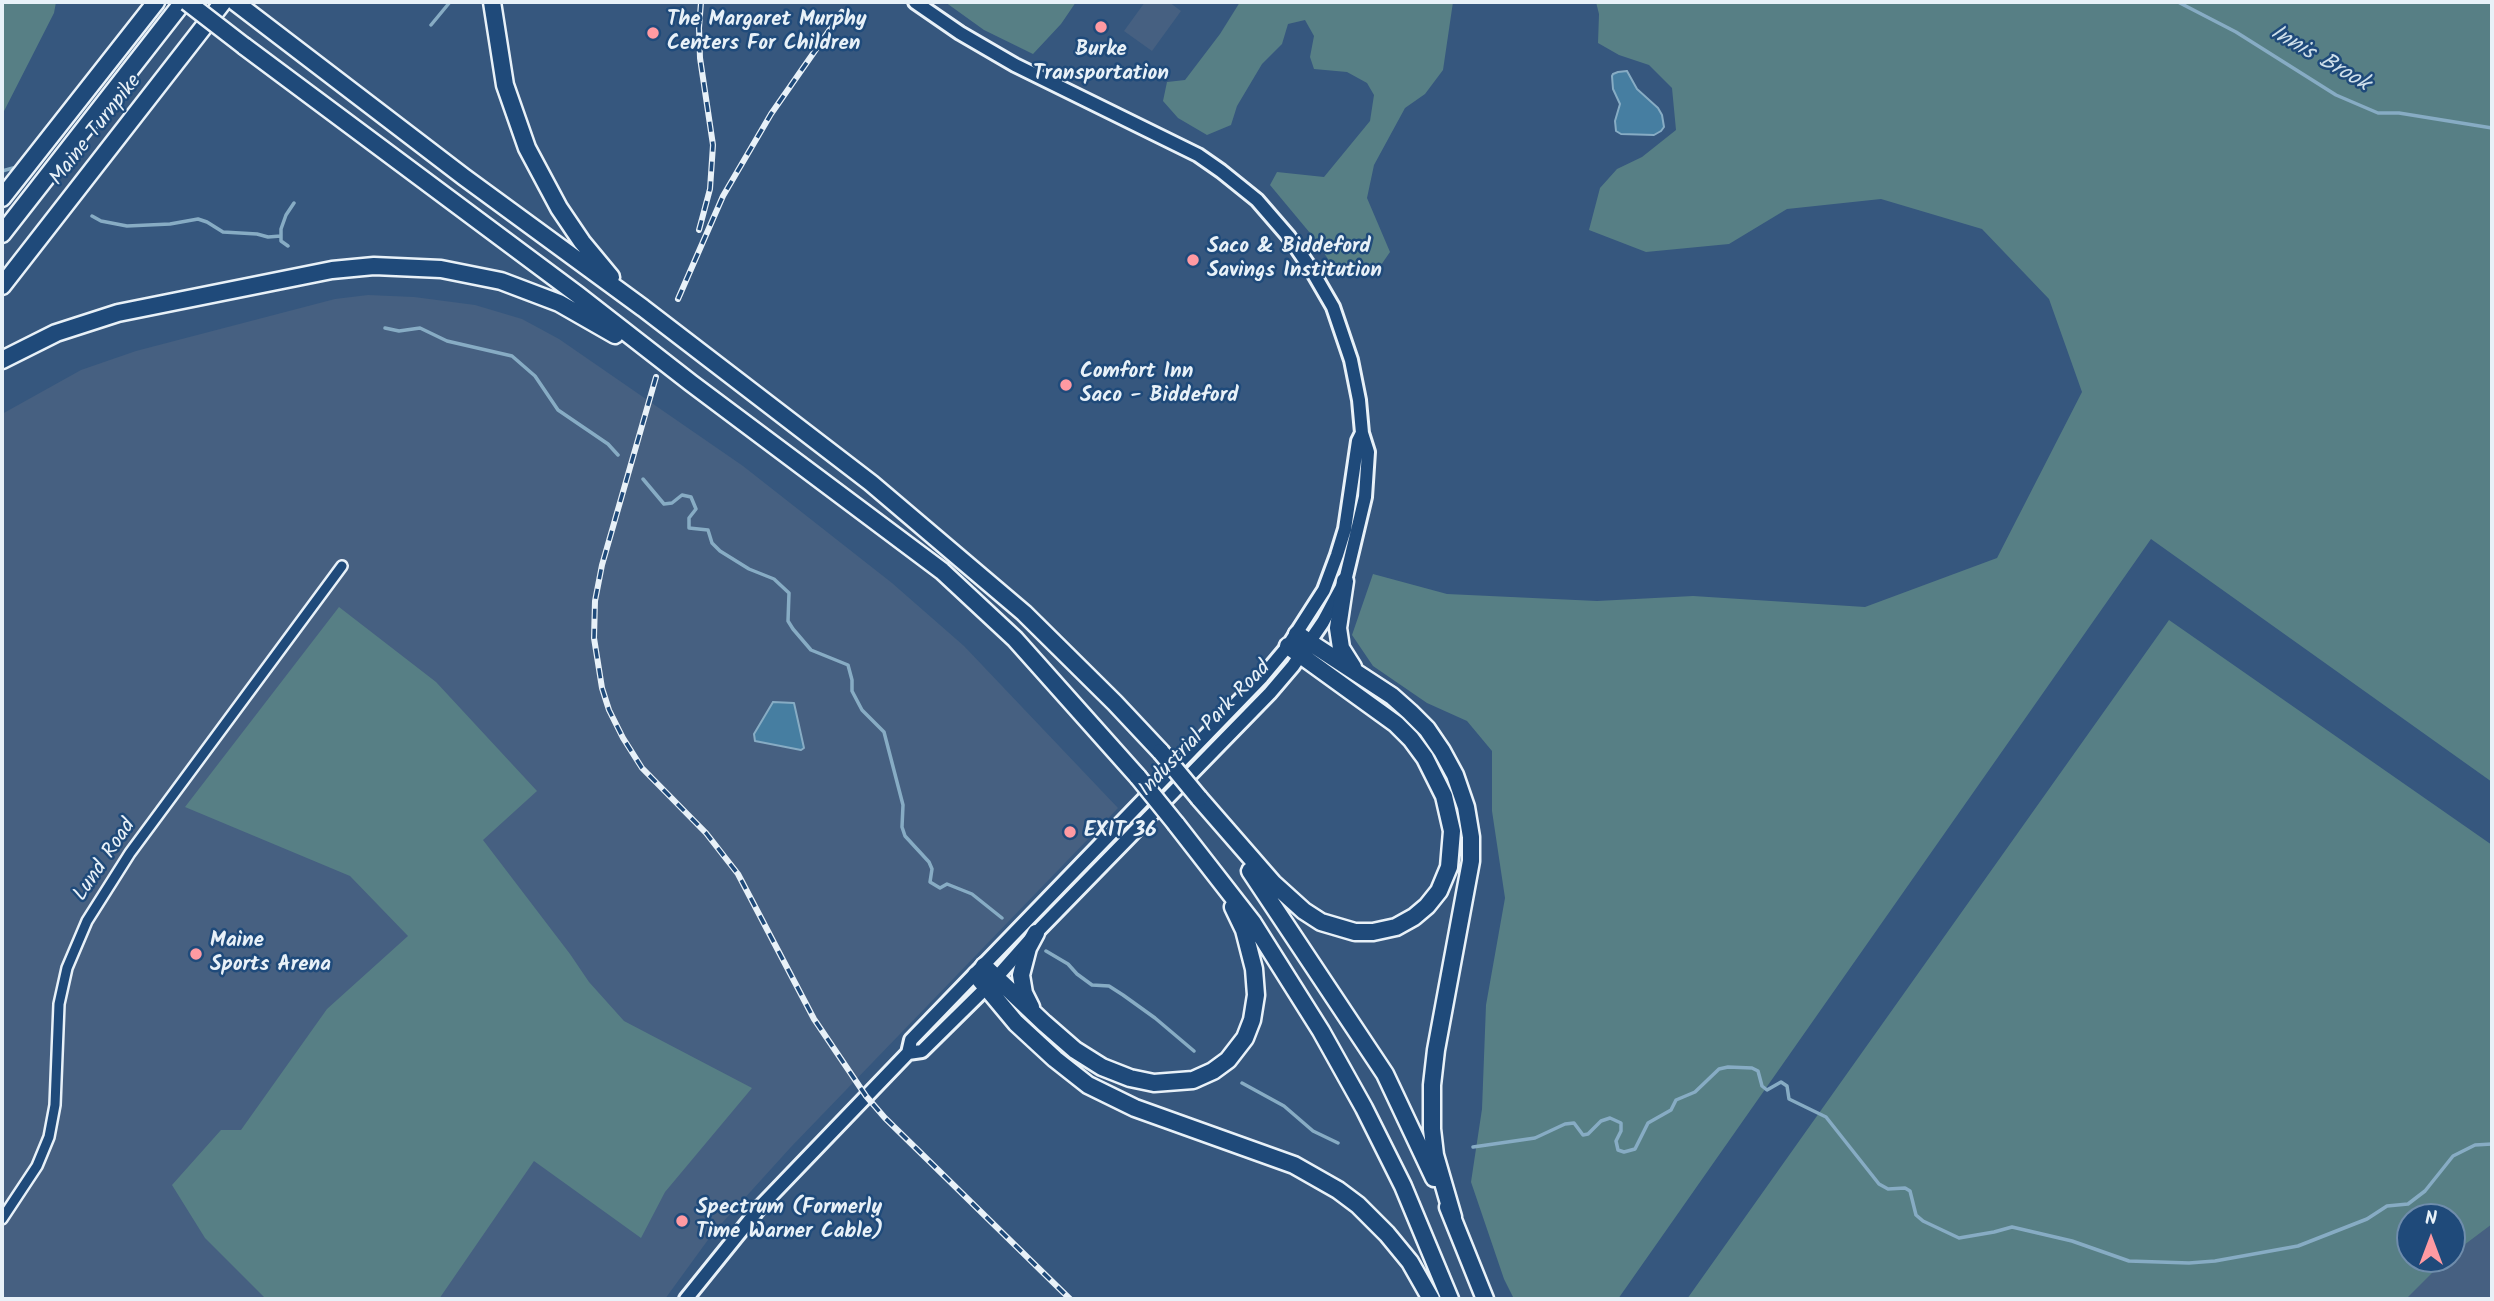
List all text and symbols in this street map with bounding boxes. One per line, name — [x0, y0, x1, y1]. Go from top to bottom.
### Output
place label: The Margaret Murphy Centers For Children — [667, 8, 867, 58]
marker: Burke Transportation — [1093, 19, 1109, 35]
water label: Innis Brook — [2264, 21, 2374, 99]
marker: The Margaret Murphy Centers For Children — [645, 25, 661, 41]
place label: Burke Transportation — [1033, 38, 1169, 88]
street label: Maine Turnpike — [46, 70, 148, 192]
place label: Saco & Biddeford Savings Institution — [1207, 235, 1382, 285]
marker: Saco & Biddeford Savings Institution — [1185, 252, 1201, 268]
place label: Comfort Inn Saco - Biddeford — [1080, 360, 1239, 410]
marker: Comfort Inn Saco - Biddeford — [1058, 377, 1074, 393]
street label: Industrial Park Road — [1135, 657, 1277, 803]
street label: Lund Road — [69, 815, 143, 907]
place label: EXIT 36 — [1084, 819, 1157, 845]
marker: EXIT 36 — [1062, 824, 1078, 840]
place label: Maine Sports Arena — [210, 929, 331, 979]
marker: Maine Sports Arena — [188, 946, 204, 962]
place label: Spectrum (Formerly Time Warner Cable) — [696, 1196, 883, 1246]
north arrow — [2396, 1203, 2466, 1273]
text: N — [2425, 1204, 2437, 1234]
marker: Spectrum (Formerly Time Warner Cable) — [674, 1213, 690, 1229]

